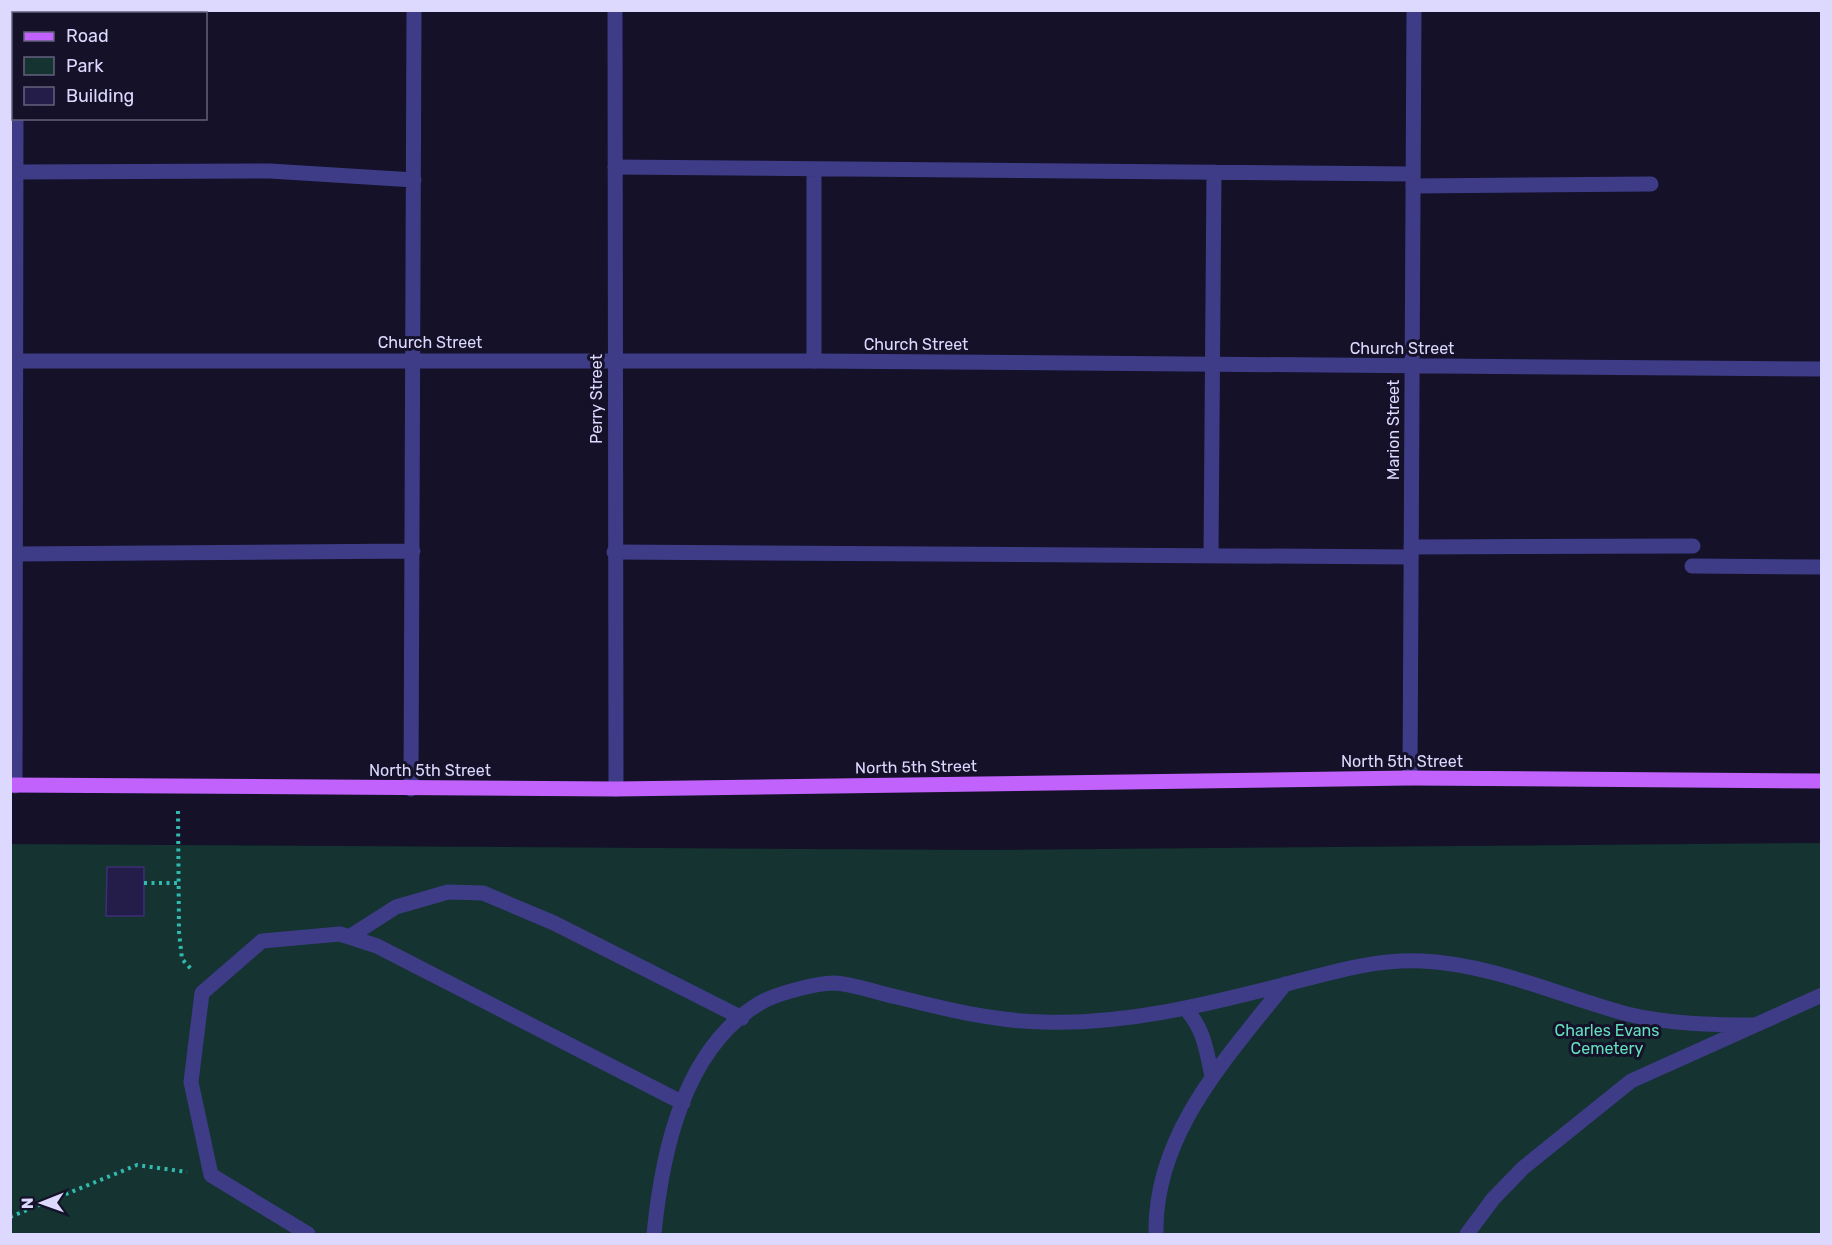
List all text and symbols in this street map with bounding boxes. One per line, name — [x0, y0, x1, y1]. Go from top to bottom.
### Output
legend — [12, 12, 207, 120]
text: Road — [66, 25, 109, 47]
text: Park — [66, 55, 104, 77]
text: Building — [66, 85, 134, 107]
street label: Church Street — [378, 333, 482, 352]
street label: Church Street — [864, 335, 968, 354]
street label: Church Street — [1350, 339, 1454, 358]
street label: Perry Street — [587, 354, 606, 444]
street label: Marion Street — [1384, 380, 1403, 480]
street label: North 5th Street — [1341, 752, 1463, 771]
street label: North 5th Street — [855, 756, 977, 778]
street label: North 5th Street — [369, 761, 491, 780]
park label: Charles Evans Cemetery — [1555, 1021, 1659, 1058]
north arrow — [12, 1173, 72, 1233]
text: N — [18, 1197, 37, 1209]

